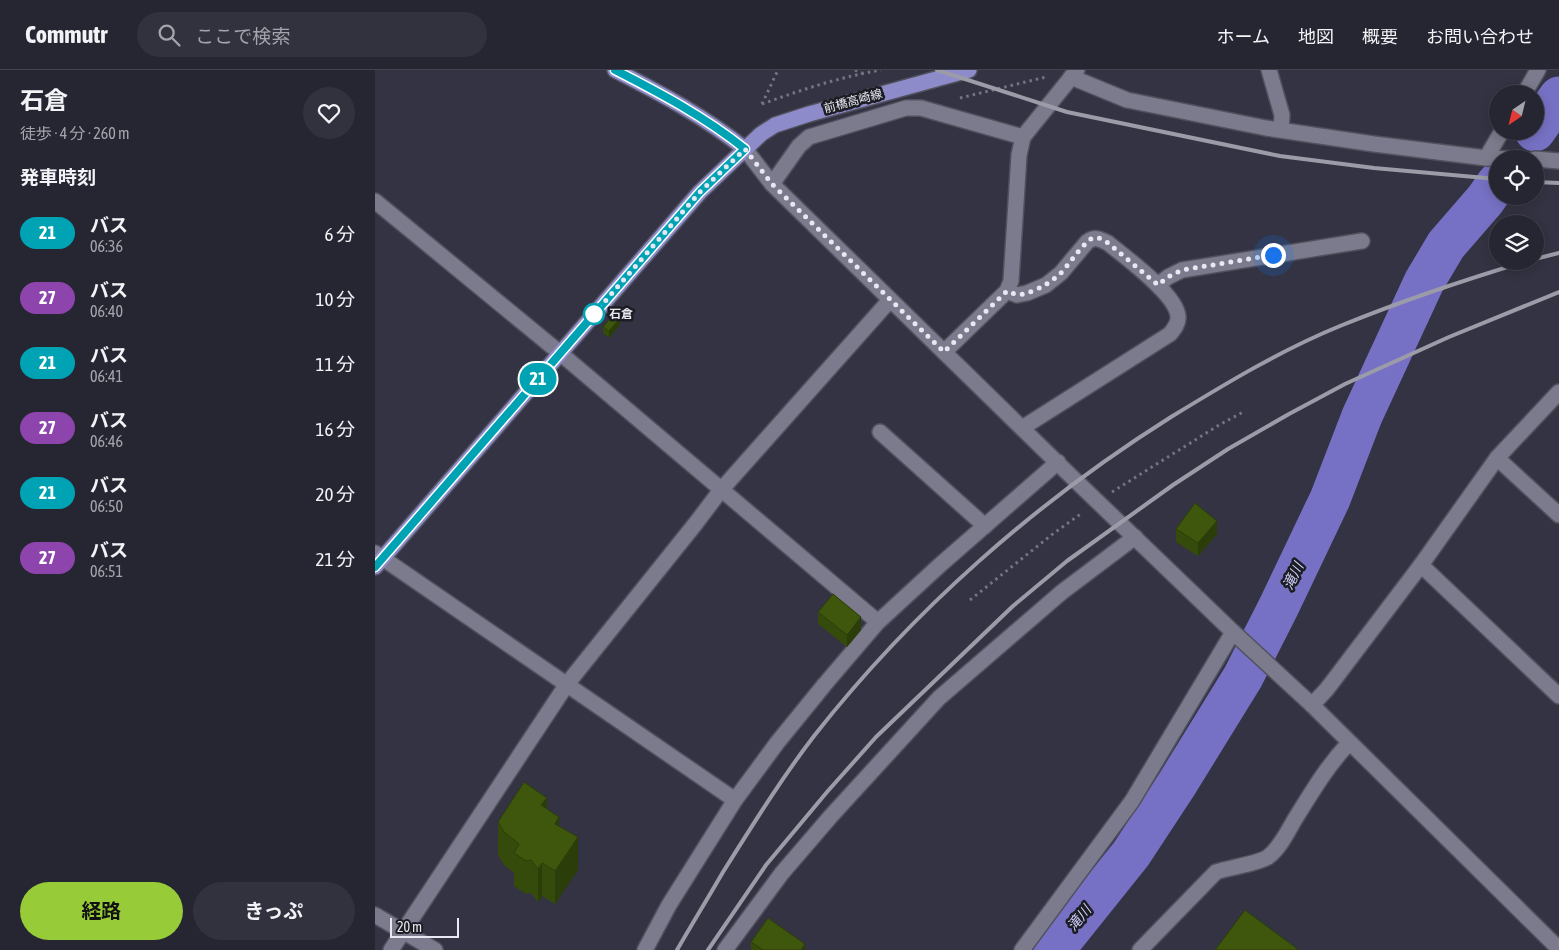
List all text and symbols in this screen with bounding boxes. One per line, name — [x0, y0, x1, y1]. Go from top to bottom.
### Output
search box — [137, 12, 487, 57]
text: Commutr — [25, 21, 107, 48]
icon: search — [155, 21, 183, 49]
text: ここで検索 — [195, 25, 290, 47]
text: ホーム — [1217, 26, 1270, 47]
text: 地図 — [1298, 26, 1334, 47]
text: 概要 — [1362, 26, 1398, 47]
text: お問い合わせ — [1426, 26, 1534, 47]
north arrow — [1489, 85, 1544, 140]
map controls — [1489, 85, 1544, 270]
street label: 前橋高崎線 — [822, 86, 884, 116]
text: 石倉 — [20, 87, 68, 114]
button: heart — [303, 87, 355, 139]
text: 徒歩 · 4 分 · 260 m — [20, 124, 130, 142]
button: locate — [1489, 150, 1544, 205]
text: 発車時刻 — [20, 166, 96, 188]
text: バス — [90, 214, 128, 236]
button: layers — [1489, 215, 1544, 270]
text: 21 — [39, 222, 56, 243]
text: 6 分 — [324, 223, 355, 245]
text: 06:36 — [90, 237, 123, 255]
your location — [1261, 243, 1286, 268]
text: バス — [90, 279, 128, 301]
text: 27 — [39, 287, 56, 308]
text: 10 分 — [316, 288, 355, 310]
text: 06:40 — [90, 302, 123, 320]
marker: 石倉 — [583, 303, 605, 325]
place label: 石倉 — [609, 307, 633, 321]
text: バス — [90, 344, 128, 366]
text: 21 — [39, 352, 56, 373]
text: 11 分 — [316, 353, 355, 375]
line badge: 21 — [515, 363, 561, 395]
text: 06:41 — [90, 367, 123, 385]
text: 21 — [530, 368, 546, 389]
text: バス — [90, 409, 128, 431]
text: 27 — [39, 417, 56, 438]
text: 16 分 — [316, 418, 355, 440]
text: 06:46 — [90, 432, 123, 450]
text: バス — [90, 474, 128, 496]
text: 21 — [39, 482, 56, 503]
text: 20 分 — [316, 483, 355, 505]
text: 06:50 — [90, 497, 123, 515]
text: バス — [90, 539, 128, 561]
text: 27 — [39, 547, 56, 568]
text: 21 分 — [316, 548, 355, 570]
water label: 滝川 — [1280, 558, 1307, 592]
text: 06:51 — [90, 562, 123, 580]
button: 経路 — [20, 882, 183, 940]
button: きっぷ — [193, 882, 355, 940]
water label: 滝川 — [1064, 901, 1095, 934]
scale bar — [390, 915, 459, 938]
text: 20 m — [397, 919, 422, 935]

